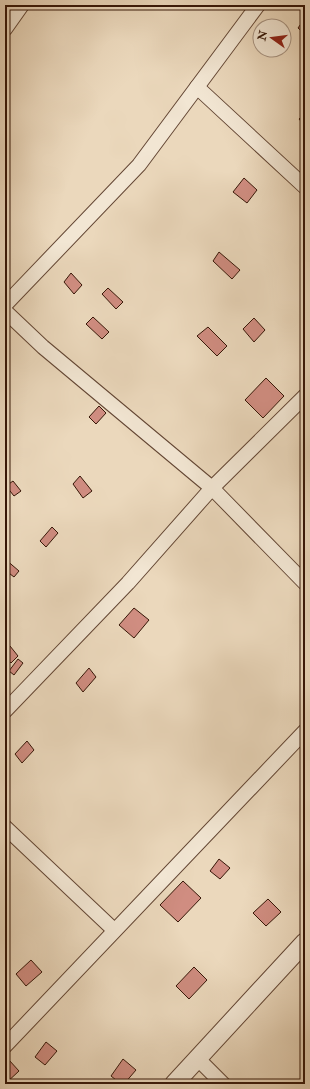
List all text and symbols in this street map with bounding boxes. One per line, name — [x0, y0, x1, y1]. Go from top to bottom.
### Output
north arrow — [252, 18, 292, 58]
text: N — [255, 28, 271, 43]

